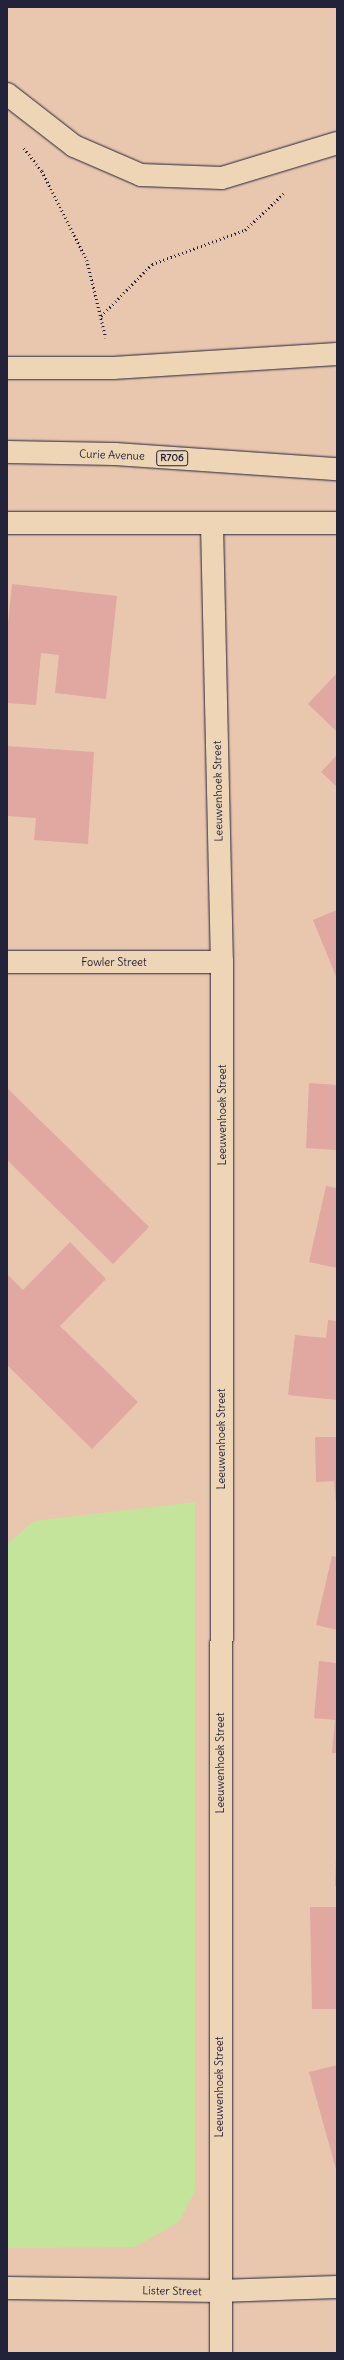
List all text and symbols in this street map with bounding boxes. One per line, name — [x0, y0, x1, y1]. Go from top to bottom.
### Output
street label: Curie Avenue — [79, 447, 145, 463]
road number: R706 — [156, 450, 188, 466]
street label: Leeuwenhoek Street — [211, 740, 225, 842]
street label: Fowler Street — [81, 955, 147, 969]
street label: Leeuwenhoek Street — [215, 1065, 229, 1165]
street label: Leeuwenhoek Street — [214, 1389, 228, 1489]
street label: Leeuwenhoek Street — [213, 1713, 227, 1813]
street label: Leeuwenhoek Street — [212, 2037, 226, 2137]
street label: Lister Street — [142, 2284, 202, 2298]

